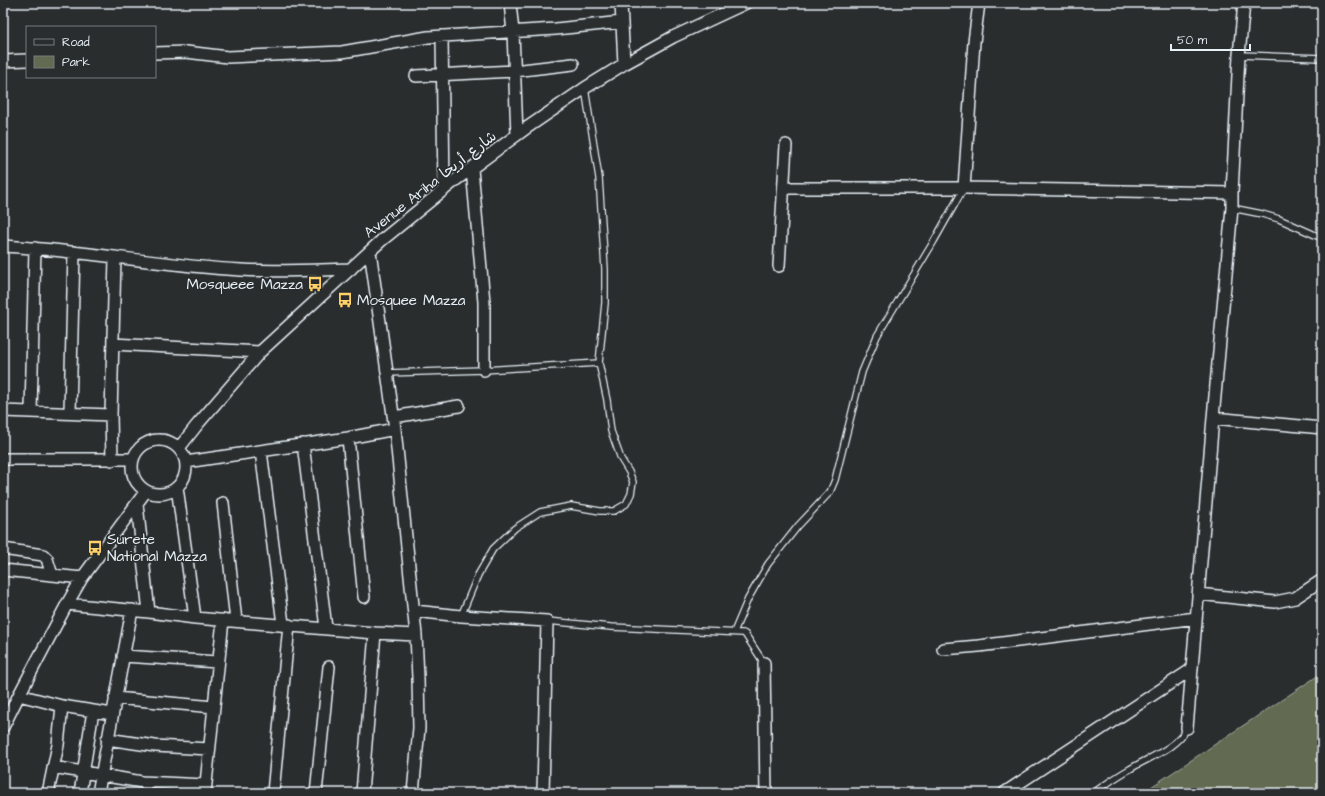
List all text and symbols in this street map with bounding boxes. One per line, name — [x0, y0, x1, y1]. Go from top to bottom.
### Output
legend — [26, 26, 156, 78]
scale bar — [1171, 26, 1250, 52]
text: 50 m — [1177, 32, 1208, 49]
text: Road — [62, 34, 90, 51]
text: Park — [62, 54, 90, 71]
street label: Avenue Ariha شارع أريحا — [360, 126, 501, 243]
place label: Mosqueee Mazza — [186, 274, 303, 295]
bus stop icon: Mosqueee Mazza — [306, 275, 324, 293]
place label: Mosquee Mazza — [357, 290, 466, 311]
bus stop icon: Mosquee Mazza — [336, 291, 354, 309]
place label: Surete National Mazza — [107, 529, 207, 567]
bus stop icon: Surete National Mazza — [86, 539, 104, 557]

